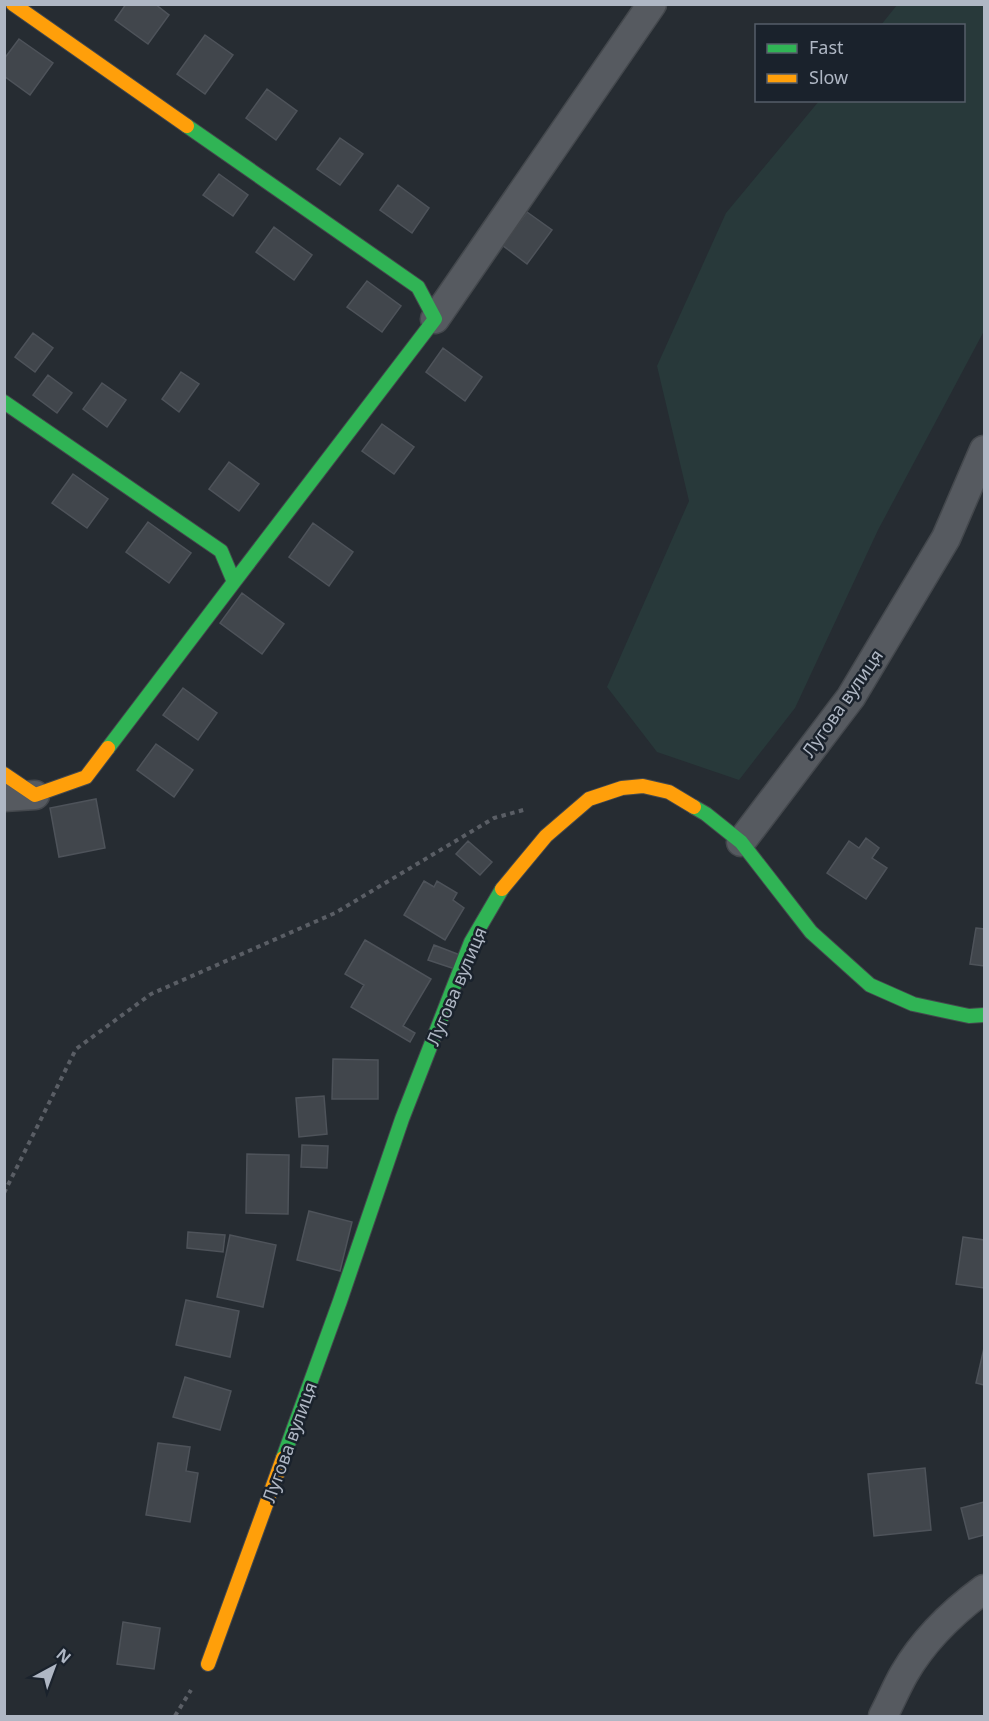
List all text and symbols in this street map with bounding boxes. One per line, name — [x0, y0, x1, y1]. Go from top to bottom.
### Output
legend — [755, 24, 965, 102]
text: Fast — [809, 35, 844, 59]
text: Slow — [809, 65, 848, 89]
street label: Лугова вулиця — [796, 644, 888, 762]
street label: Лугова вулиця — [420, 923, 492, 1049]
street label: Лугова вулиця — [256, 1379, 322, 1505]
north arrow — [24, 1637, 84, 1697]
text: N — [52, 1643, 76, 1668]

